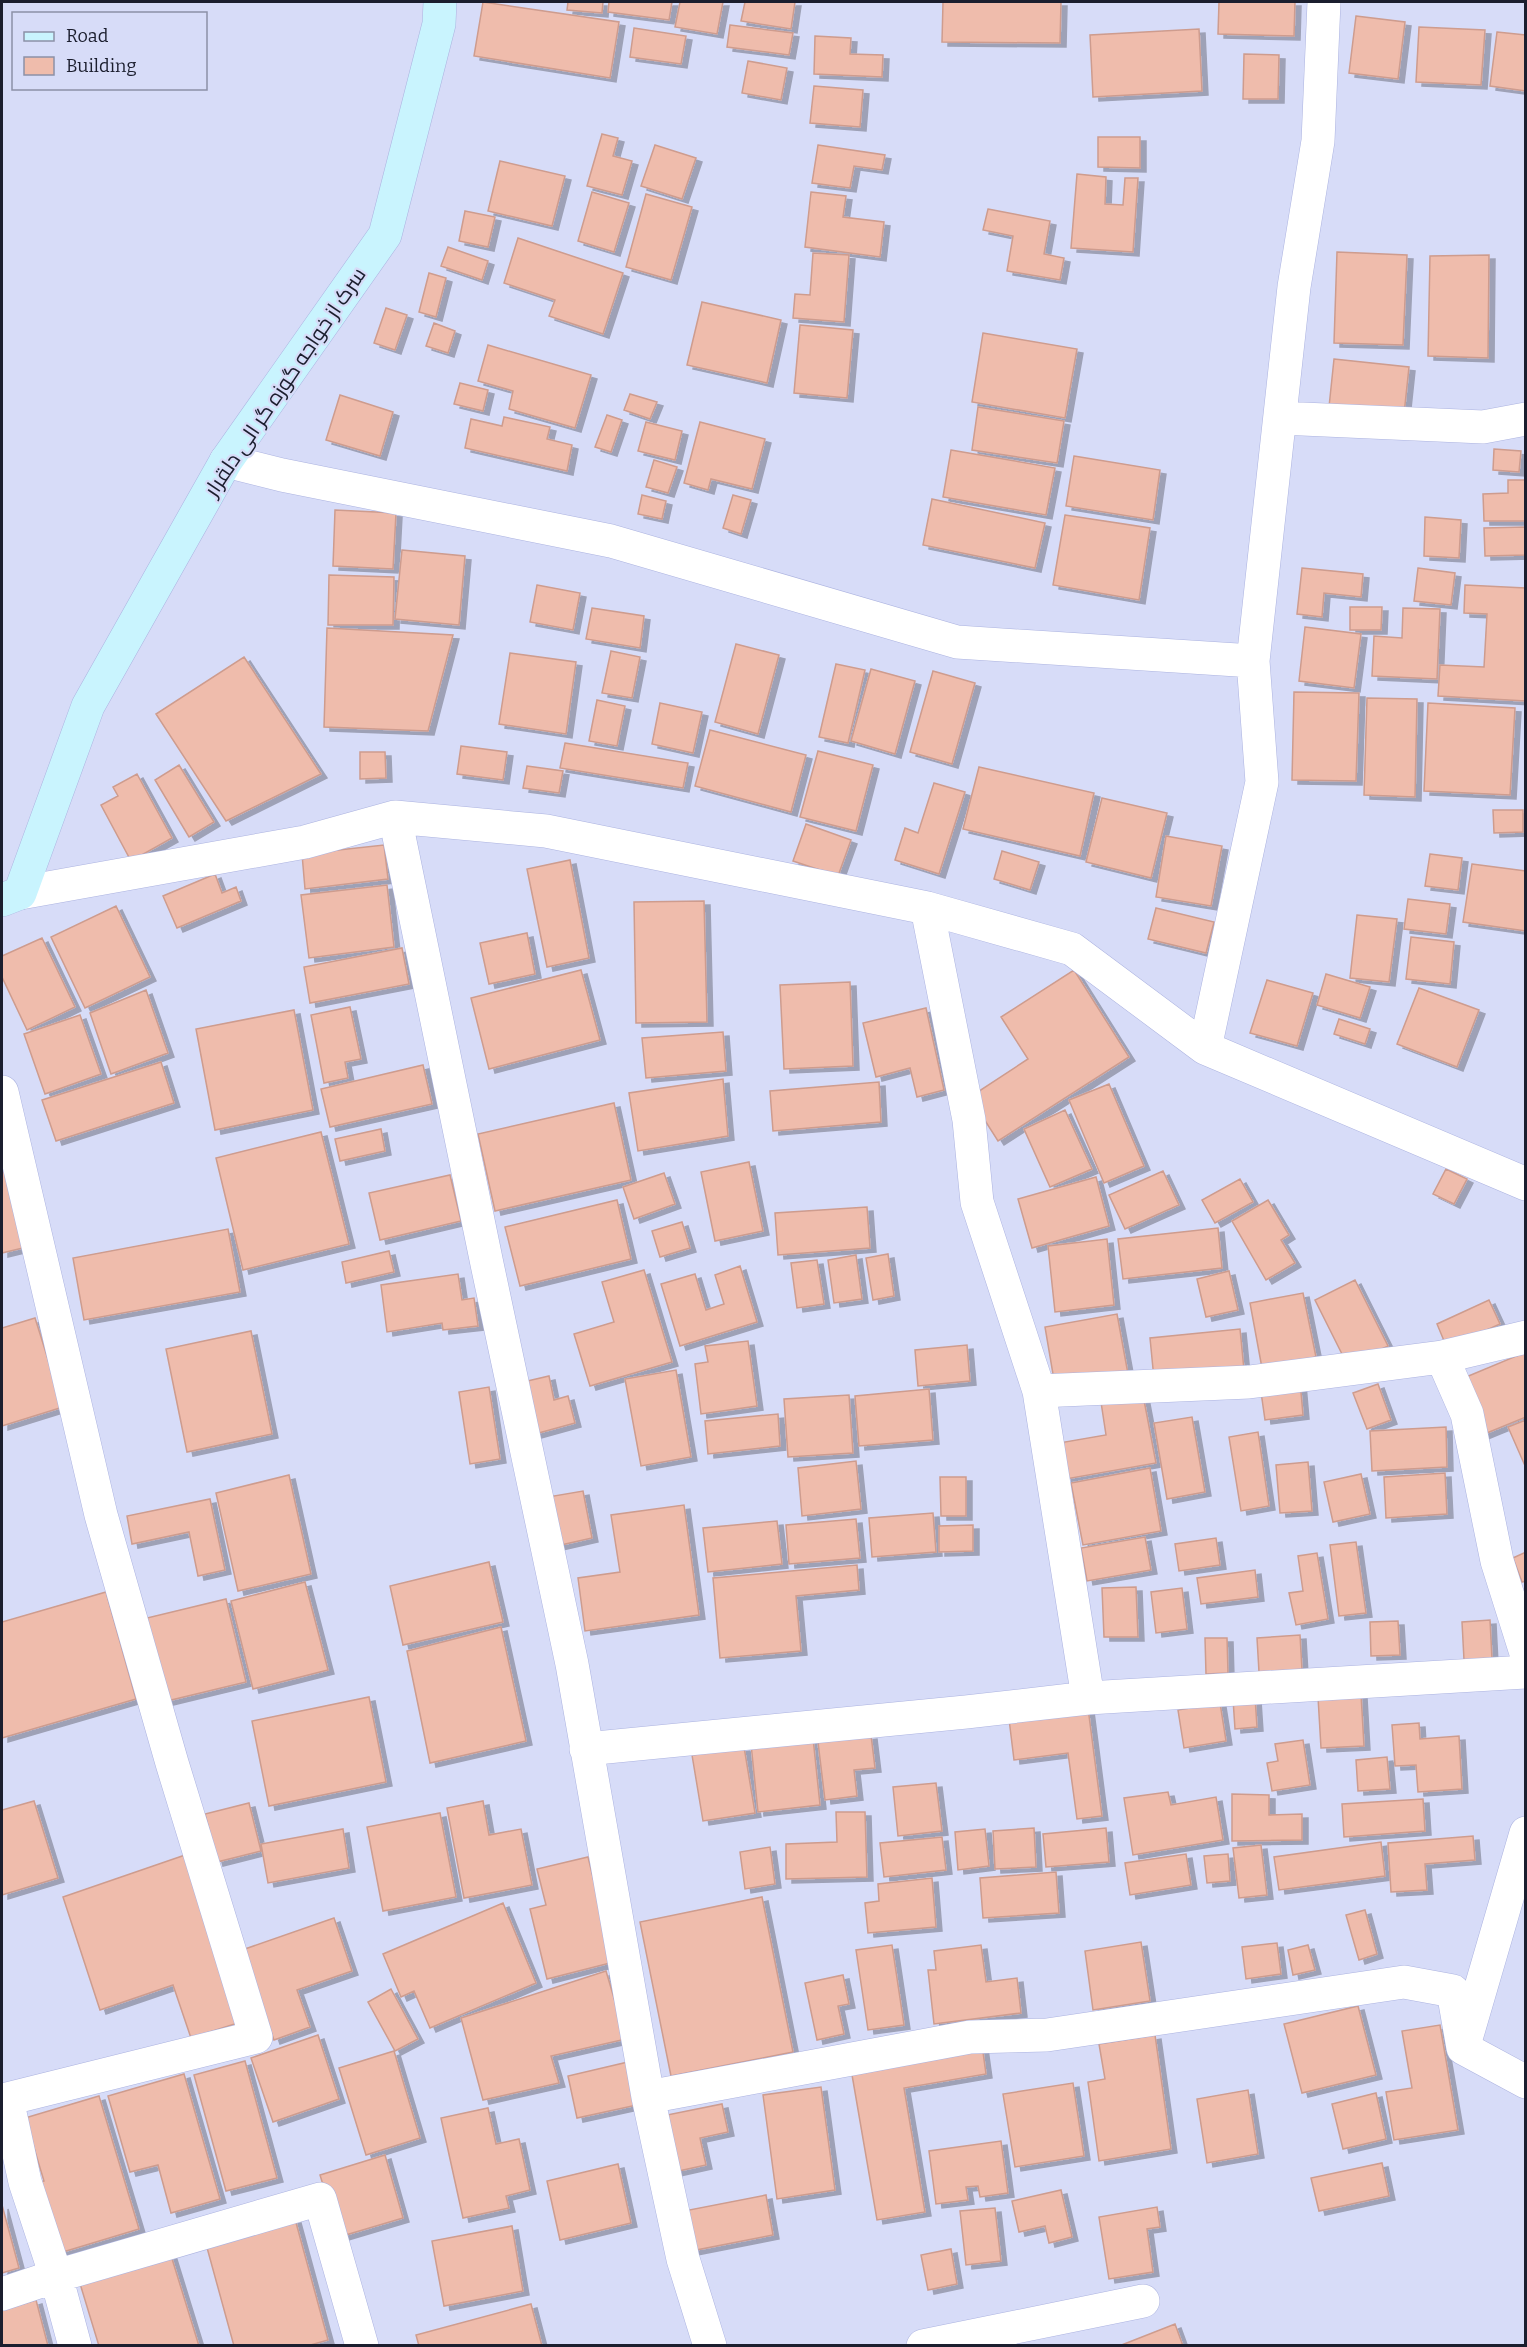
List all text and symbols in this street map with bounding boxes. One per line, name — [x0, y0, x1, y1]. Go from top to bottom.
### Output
legend — [12, 12, 207, 90]
text: Road — [66, 25, 109, 47]
text: Building — [66, 55, 137, 77]
street label: سرک از خواجه گوزه گر الی دلقرار — [198, 262, 371, 502]

